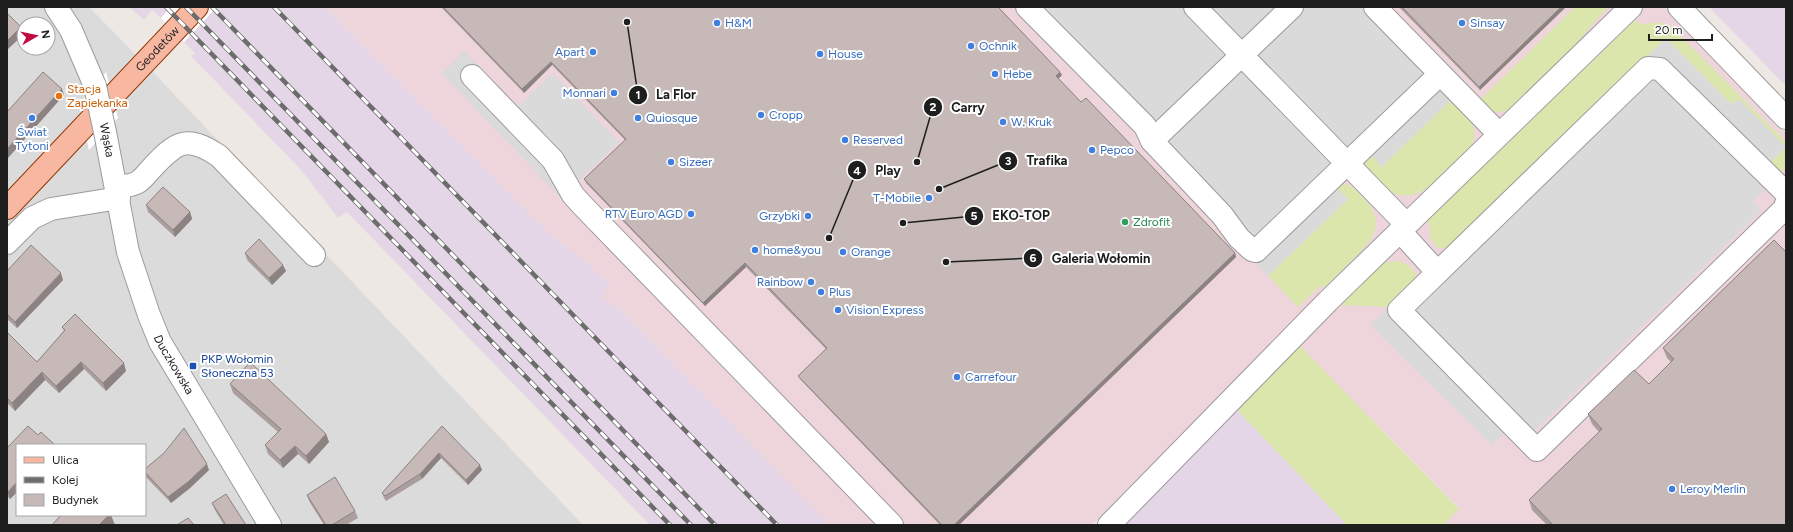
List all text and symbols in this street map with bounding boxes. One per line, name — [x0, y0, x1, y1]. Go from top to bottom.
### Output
north arrow — [16, 16, 56, 56]
place label: H&M — [725, 16, 752, 30]
place label: Sinsay — [1470, 16, 1505, 30]
scale bar — [1649, 16, 1712, 42]
marker: H&M — [712, 18, 722, 28]
marker: Sinsay — [1457, 18, 1467, 28]
street label: Geodetów — [133, 23, 183, 74]
text: 20 m — [1655, 23, 1683, 37]
text: N — [38, 29, 52, 40]
place label: Ochnik — [979, 39, 1017, 53]
marker: Ochnik — [966, 41, 976, 51]
place label: Apart — [555, 45, 585, 59]
marker: Apart — [588, 47, 598, 57]
place label: House — [828, 47, 863, 61]
marker: House — [815, 49, 825, 59]
place label: Hebe — [1003, 67, 1033, 81]
marker: Hebe — [990, 69, 1000, 79]
place label: Stacja Zapiekanka — [67, 82, 128, 110]
callout: La Flor — [628, 82, 704, 107]
place label: Monnari — [563, 86, 606, 100]
text: La Flor — [656, 87, 696, 102]
marker: Monnari — [609, 88, 619, 98]
text: 1 — [635, 88, 641, 102]
marker: Stacja Zapiekanka — [54, 91, 64, 101]
callout: Carry — [923, 94, 993, 119]
text: 2 — [930, 100, 937, 114]
text: Carry — [951, 100, 985, 115]
place label: Cropp — [769, 108, 803, 122]
marker: Cropp — [756, 110, 766, 120]
place label: Quiosque — [646, 111, 698, 125]
marker: Świat Tytoni — [27, 113, 37, 123]
marker: Quiosque — [633, 113, 643, 123]
place label: W. Kruk — [1011, 115, 1052, 129]
marker: W. Kruk — [998, 117, 1008, 127]
street label: Wąska — [97, 122, 117, 158]
place label: Świat Tytoni — [15, 125, 49, 153]
place label: Reserved — [853, 133, 903, 147]
marker: Reserved — [840, 135, 850, 145]
place label: Pepco — [1100, 143, 1134, 157]
marker: Pepco — [1087, 145, 1097, 155]
callout: Trafika — [998, 148, 1075, 173]
text: Trafika — [1026, 153, 1068, 168]
text: 3 — [1005, 154, 1012, 168]
place label: Sizeer — [679, 155, 712, 169]
marker: Sizeer — [666, 157, 676, 167]
callout: Play — [847, 158, 908, 183]
text: Play — [875, 163, 901, 178]
text: 4 — [853, 164, 861, 178]
place label: T-Mobile — [873, 191, 921, 205]
marker: T-Mobile — [924, 193, 934, 203]
callout: EKO-TOP — [964, 203, 1057, 228]
place label: RTV Euro AGD — [605, 207, 683, 221]
text: EKO-TOP — [992, 208, 1050, 223]
marker: RTV Euro AGD — [686, 209, 696, 219]
place label: Grzybki — [759, 209, 800, 223]
text: 5 — [971, 209, 978, 223]
marker: Grzybki — [803, 211, 813, 221]
place label: Zdrofit — [1133, 215, 1171, 229]
marker: Zdrofit — [1120, 217, 1130, 227]
place label: home&you — [763, 243, 821, 257]
marker: home&you — [750, 245, 760, 255]
place label: Orange — [851, 245, 891, 259]
callout: Galeria Wołomin — [1023, 246, 1158, 271]
marker: Orange — [838, 247, 848, 257]
text: 6 — [1030, 251, 1037, 265]
text: Galeria Wołomin — [1052, 251, 1150, 266]
place label: Rainbow — [757, 275, 804, 289]
marker: Rainbow — [806, 277, 816, 287]
place label: Plus — [829, 285, 851, 299]
marker: Plus — [816, 287, 826, 297]
place label: Vision Express — [846, 303, 924, 317]
marker: Vision Express — [833, 305, 843, 315]
street label: Duczkowska — [151, 333, 197, 397]
place label: PKP Wołomin Słoneczna 53 — [201, 352, 274, 380]
marker: PKP Wołomin Słoneczna 53 — [188, 361, 198, 371]
place label: Carrefour — [965, 370, 1017, 384]
marker: Carrefour — [952, 372, 962, 382]
legend — [16, 444, 146, 516]
text: Ulica — [52, 453, 79, 467]
text: Kolej — [52, 473, 79, 487]
place label: Leroy Merlin — [1680, 482, 1746, 496]
marker: Leroy Merlin — [1667, 484, 1677, 494]
text: Budynek — [52, 493, 99, 507]

